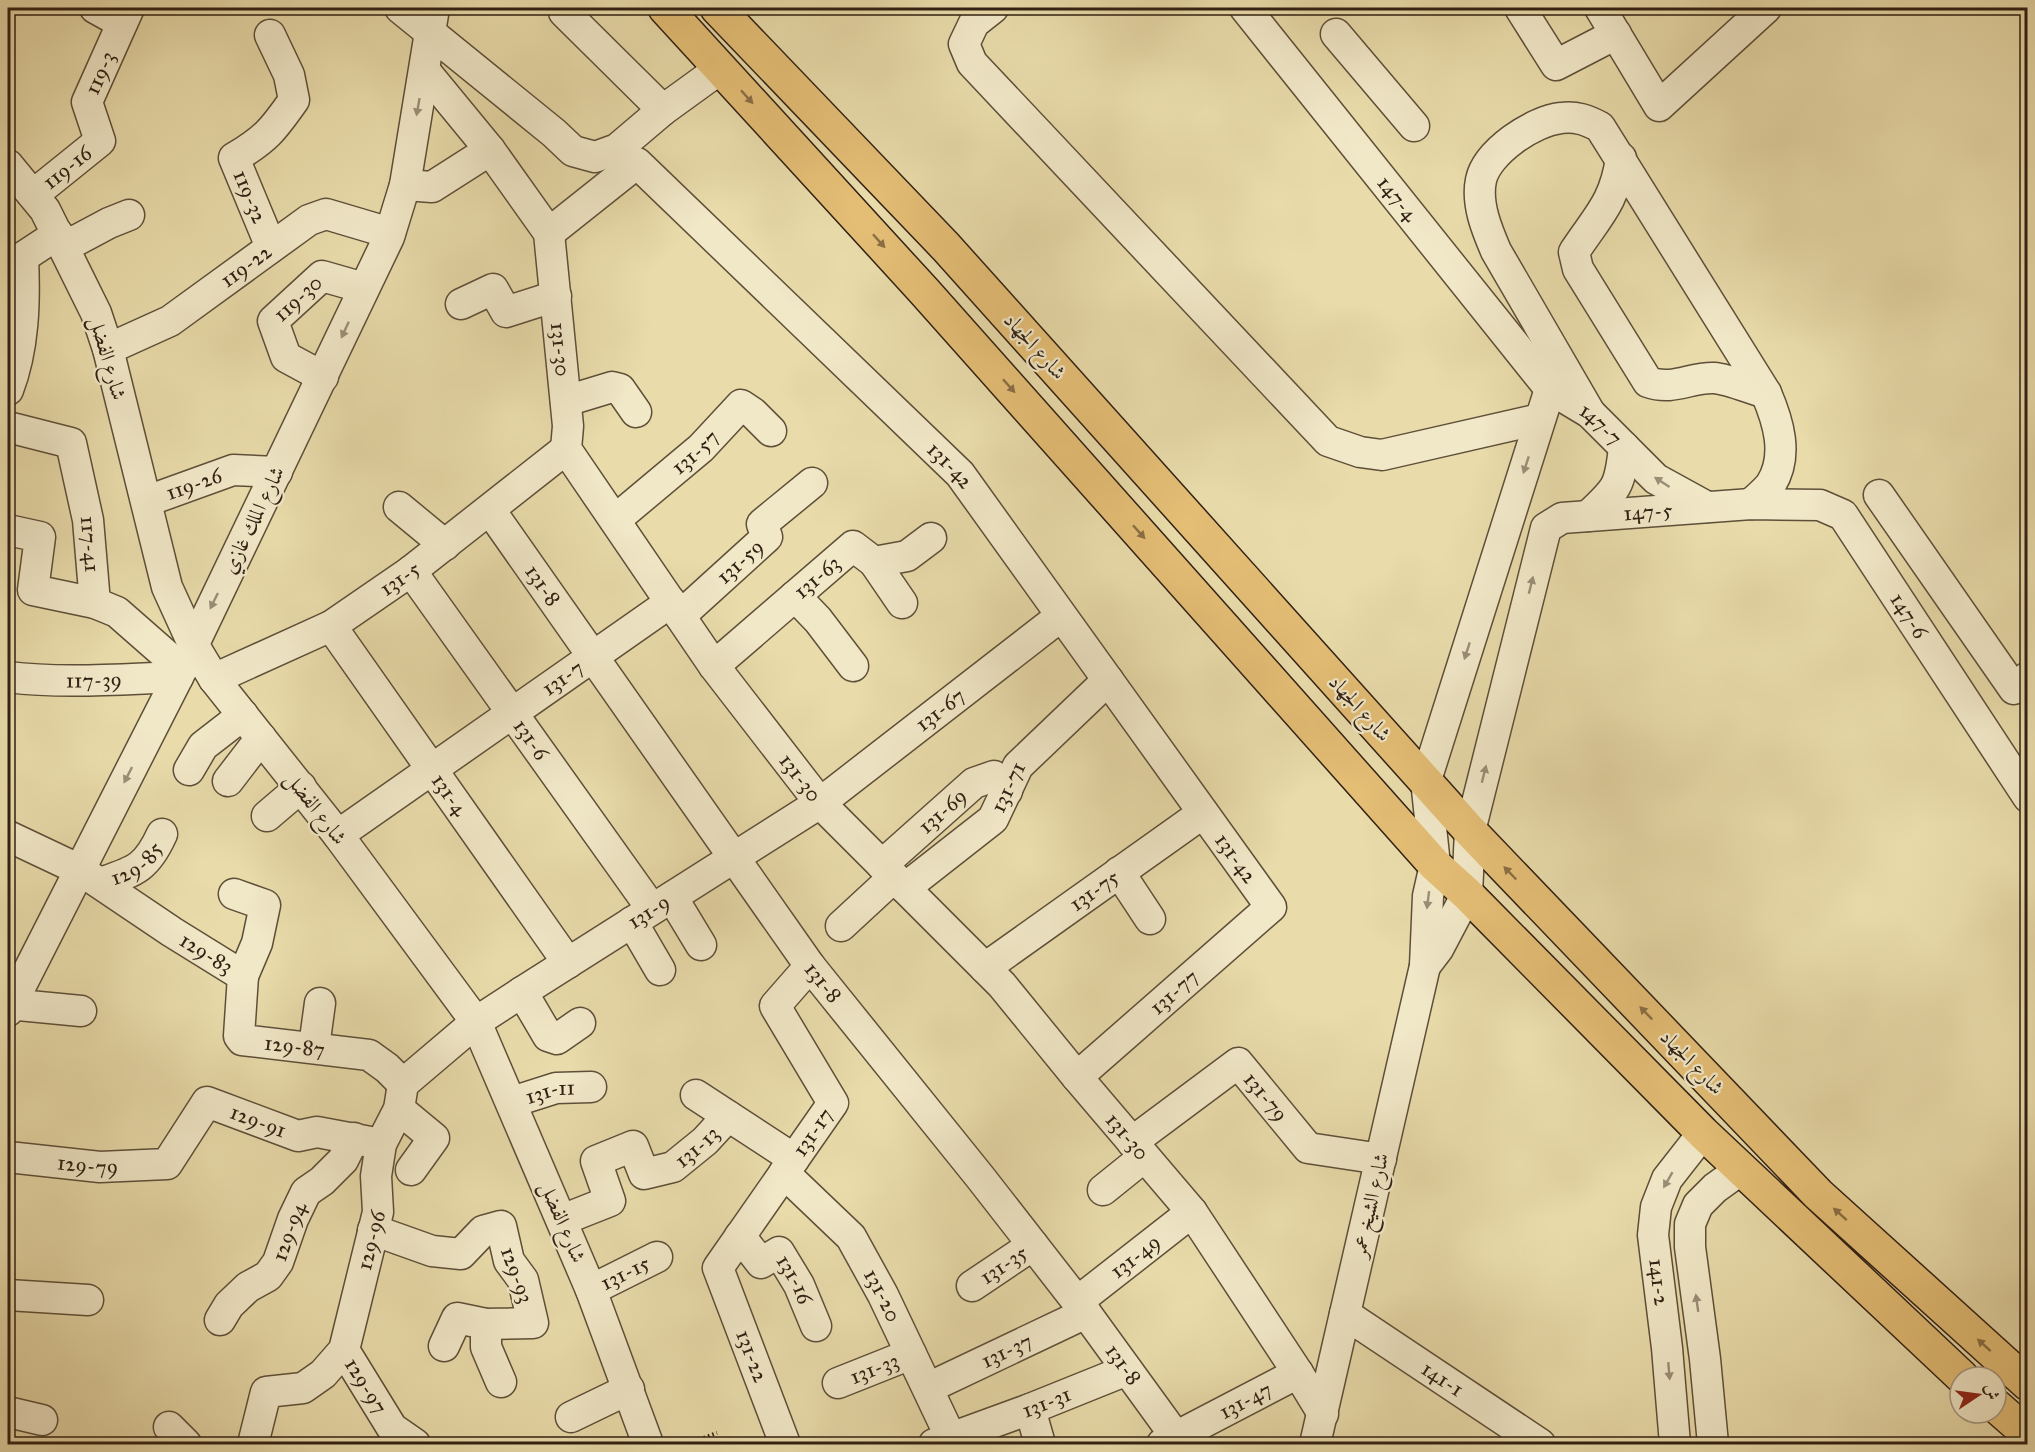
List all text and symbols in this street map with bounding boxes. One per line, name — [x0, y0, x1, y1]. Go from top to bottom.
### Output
street label: 119-3 — [79, 47, 121, 99]
one-way arrow — [740, 89, 753, 104]
one-way arrow — [413, 97, 422, 116]
street label: 119-16 — [38, 139, 98, 195]
street label: 119-32 — [227, 166, 273, 228]
street label: 147-4 — [1372, 171, 1424, 227]
one-way arrow — [872, 233, 885, 248]
street label: 119-22 — [215, 238, 277, 293]
street label: 119-30 — [268, 269, 328, 327]
street label: شارع الجهاد — [994, 307, 1072, 388]
street label: شارع الفضل — [79, 313, 132, 404]
street label: 131-30 — [545, 321, 576, 378]
one-way arrow — [340, 322, 349, 339]
one-way arrow — [1002, 378, 1015, 393]
street label: 147-7 — [1575, 397, 1628, 451]
street label: 131-57 — [666, 424, 724, 480]
street label: 131-42 — [922, 436, 980, 494]
one-way arrow — [1521, 456, 1530, 474]
street label: 119-26 — [163, 462, 227, 506]
street label: شارع الملك غازي — [216, 462, 295, 580]
one-way arrow — [1654, 477, 1670, 488]
street label: 147-5 — [1623, 497, 1673, 526]
street label: 117-41 — [75, 515, 105, 573]
one-way arrow — [1132, 524, 1145, 539]
street label: 131-59 — [711, 534, 769, 590]
street label: 131-63 — [788, 550, 845, 604]
street label: 131-5 — [375, 556, 426, 602]
street label: 131-8 — [519, 560, 566, 611]
one-way arrow — [1527, 576, 1537, 594]
street label: 147-6 — [1885, 588, 1934, 645]
one-way arrow — [210, 592, 219, 609]
one-way arrow — [1462, 642, 1471, 660]
street label: 131-7 — [537, 654, 588, 701]
street label: 117-39 — [66, 666, 122, 694]
street label: شارع الجهاد — [1319, 669, 1397, 750]
street label: 131-67 — [910, 682, 970, 737]
street label: 131-6 — [508, 714, 555, 766]
street label: 131-30 — [774, 748, 827, 807]
street label: 131-71 — [985, 758, 1031, 817]
one-way arrow — [1480, 765, 1489, 783]
street label: شارع الفضل — [275, 766, 353, 853]
one-way arrow — [123, 767, 133, 784]
street label: 131-4 — [426, 768, 474, 822]
street label: 131-69 — [913, 783, 972, 839]
street label: 131-42 — [1209, 828, 1263, 889]
street label: 129-85 — [107, 837, 168, 891]
street label: 131-75 — [1064, 864, 1124, 917]
one-way arrow — [1504, 866, 1518, 880]
street label: 131-9 — [623, 889, 675, 935]
one-way arrow — [1423, 891, 1433, 910]
street label: 129-83 — [175, 927, 238, 980]
street label: 131-8 — [799, 957, 847, 1008]
street label: 131-77 — [1144, 964, 1204, 1020]
one-way arrow — [1639, 1006, 1653, 1021]
street label: شارع الجهاد — [1651, 1024, 1730, 1104]
street label: 129-87 — [263, 1030, 326, 1063]
street label: 131-79 — [1238, 1067, 1294, 1127]
street label: 131-11 — [522, 1074, 575, 1110]
street label: 129-91 — [226, 1099, 290, 1143]
street label: 131-17 — [787, 1103, 839, 1161]
street label: 131-30 — [1100, 1107, 1155, 1165]
street label: 131-13 — [669, 1121, 725, 1173]
street label: 129-79 — [56, 1149, 119, 1180]
street label: شارع الشيخ عمر — [1345, 1150, 1400, 1263]
one-way arrow — [1663, 1172, 1673, 1189]
street label: شارع الفضل — [530, 1177, 592, 1269]
street label: 129-94 — [266, 1196, 313, 1265]
street label: 129-96 — [351, 1207, 391, 1273]
one-way arrow — [1833, 1208, 1848, 1221]
street label: 131-49 — [1105, 1229, 1166, 1284]
street label: 131-35 — [975, 1239, 1032, 1290]
street label: 129-93 — [495, 1243, 539, 1307]
street label: 131-15 — [596, 1250, 654, 1296]
street label: 131-16 — [771, 1250, 819, 1309]
street label: 141-2 — [1643, 1257, 1675, 1308]
street label: 131-20 — [858, 1264, 907, 1326]
one-way arrow — [1693, 1293, 1702, 1312]
street label: 131-22 — [730, 1326, 774, 1387]
street label: 131-37 — [977, 1328, 1036, 1374]
street label: 131-8 — [1100, 1339, 1147, 1390]
one-way arrow — [1977, 1339, 1992, 1352]
street label: 131-33 — [846, 1347, 902, 1390]
street label: 129-97 — [339, 1353, 393, 1419]
street label: 141-1 — [1416, 1356, 1468, 1402]
one-way arrow — [1664, 1362, 1674, 1381]
north arrow — [1948, 1365, 2008, 1425]
street label: 131-47 — [1215, 1376, 1276, 1425]
street label: 131-31 — [1019, 1381, 1075, 1424]
text: ش — [1981, 1382, 2003, 1402]

